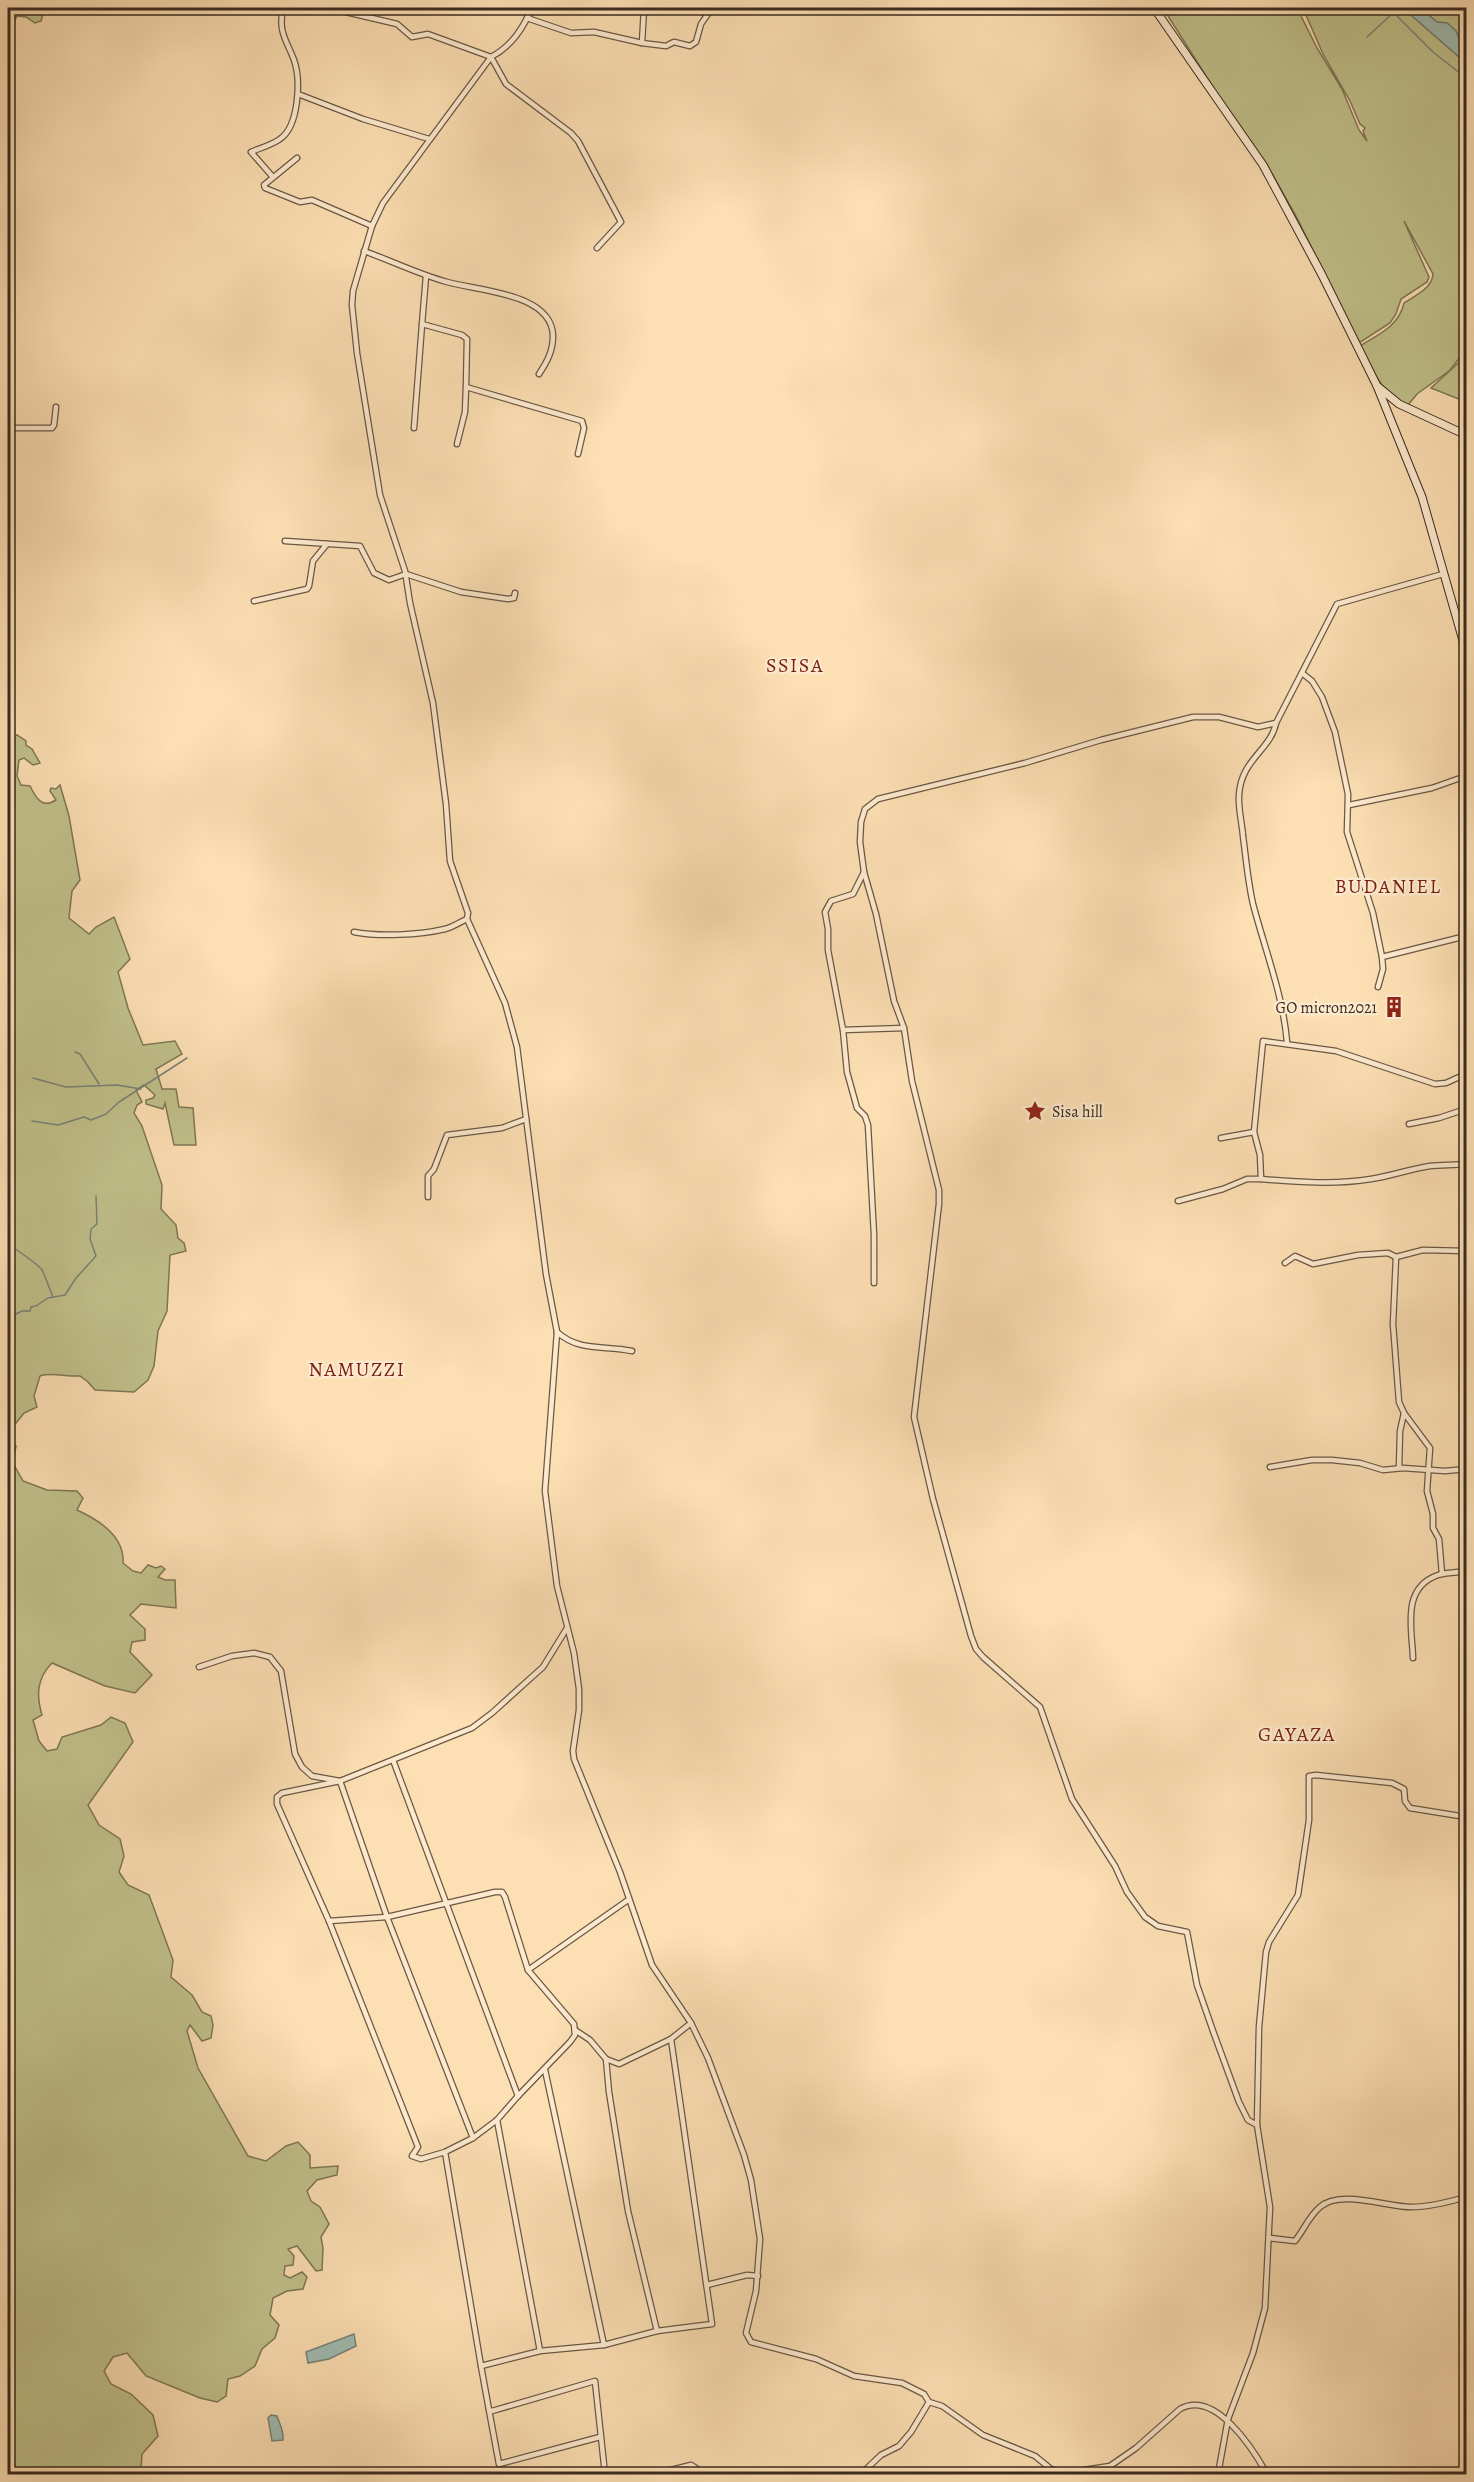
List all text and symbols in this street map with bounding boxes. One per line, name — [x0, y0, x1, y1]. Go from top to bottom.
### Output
district label: SSISA — [766, 652, 824, 679]
district label: BUDANIEL — [1335, 873, 1441, 900]
building icon: GO micron2021 — [1382, 995, 1406, 1019]
place label: GO micron2021 — [1276, 997, 1378, 1019]
place icon: Sisa hill — [1023, 1099, 1047, 1123]
place label: Sisa hill — [1052, 1101, 1103, 1123]
district label: NAMUZZI — [309, 1356, 405, 1383]
district label: GAYAZA — [1258, 1721, 1336, 1748]

